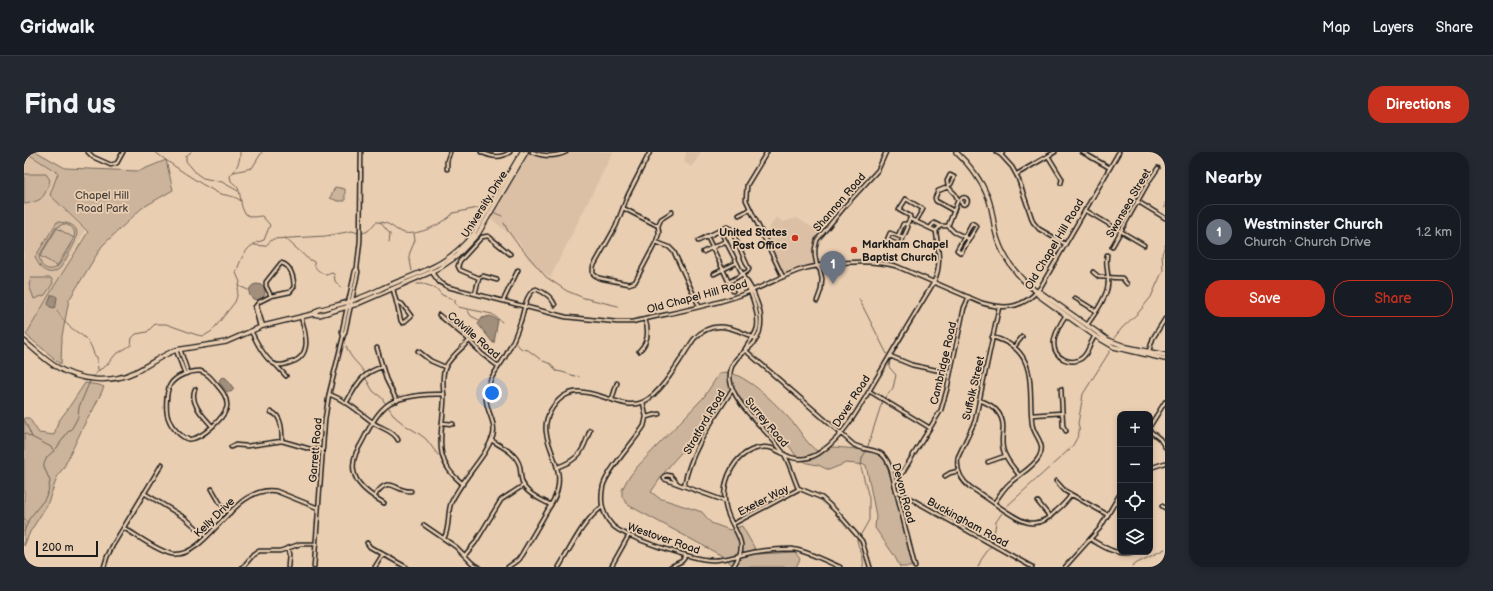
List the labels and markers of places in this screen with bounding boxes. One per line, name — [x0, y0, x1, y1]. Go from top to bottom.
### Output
place label: United States Post Office — [719, 226, 788, 252]
marker: United States Post Office — [790, 233, 800, 243]
place label: Markham Chapel Baptist Church — [862, 238, 948, 264]
marker: Markham Chapel Baptist Church — [849, 245, 859, 255]
pin: 1 — [820, 251, 846, 284]

